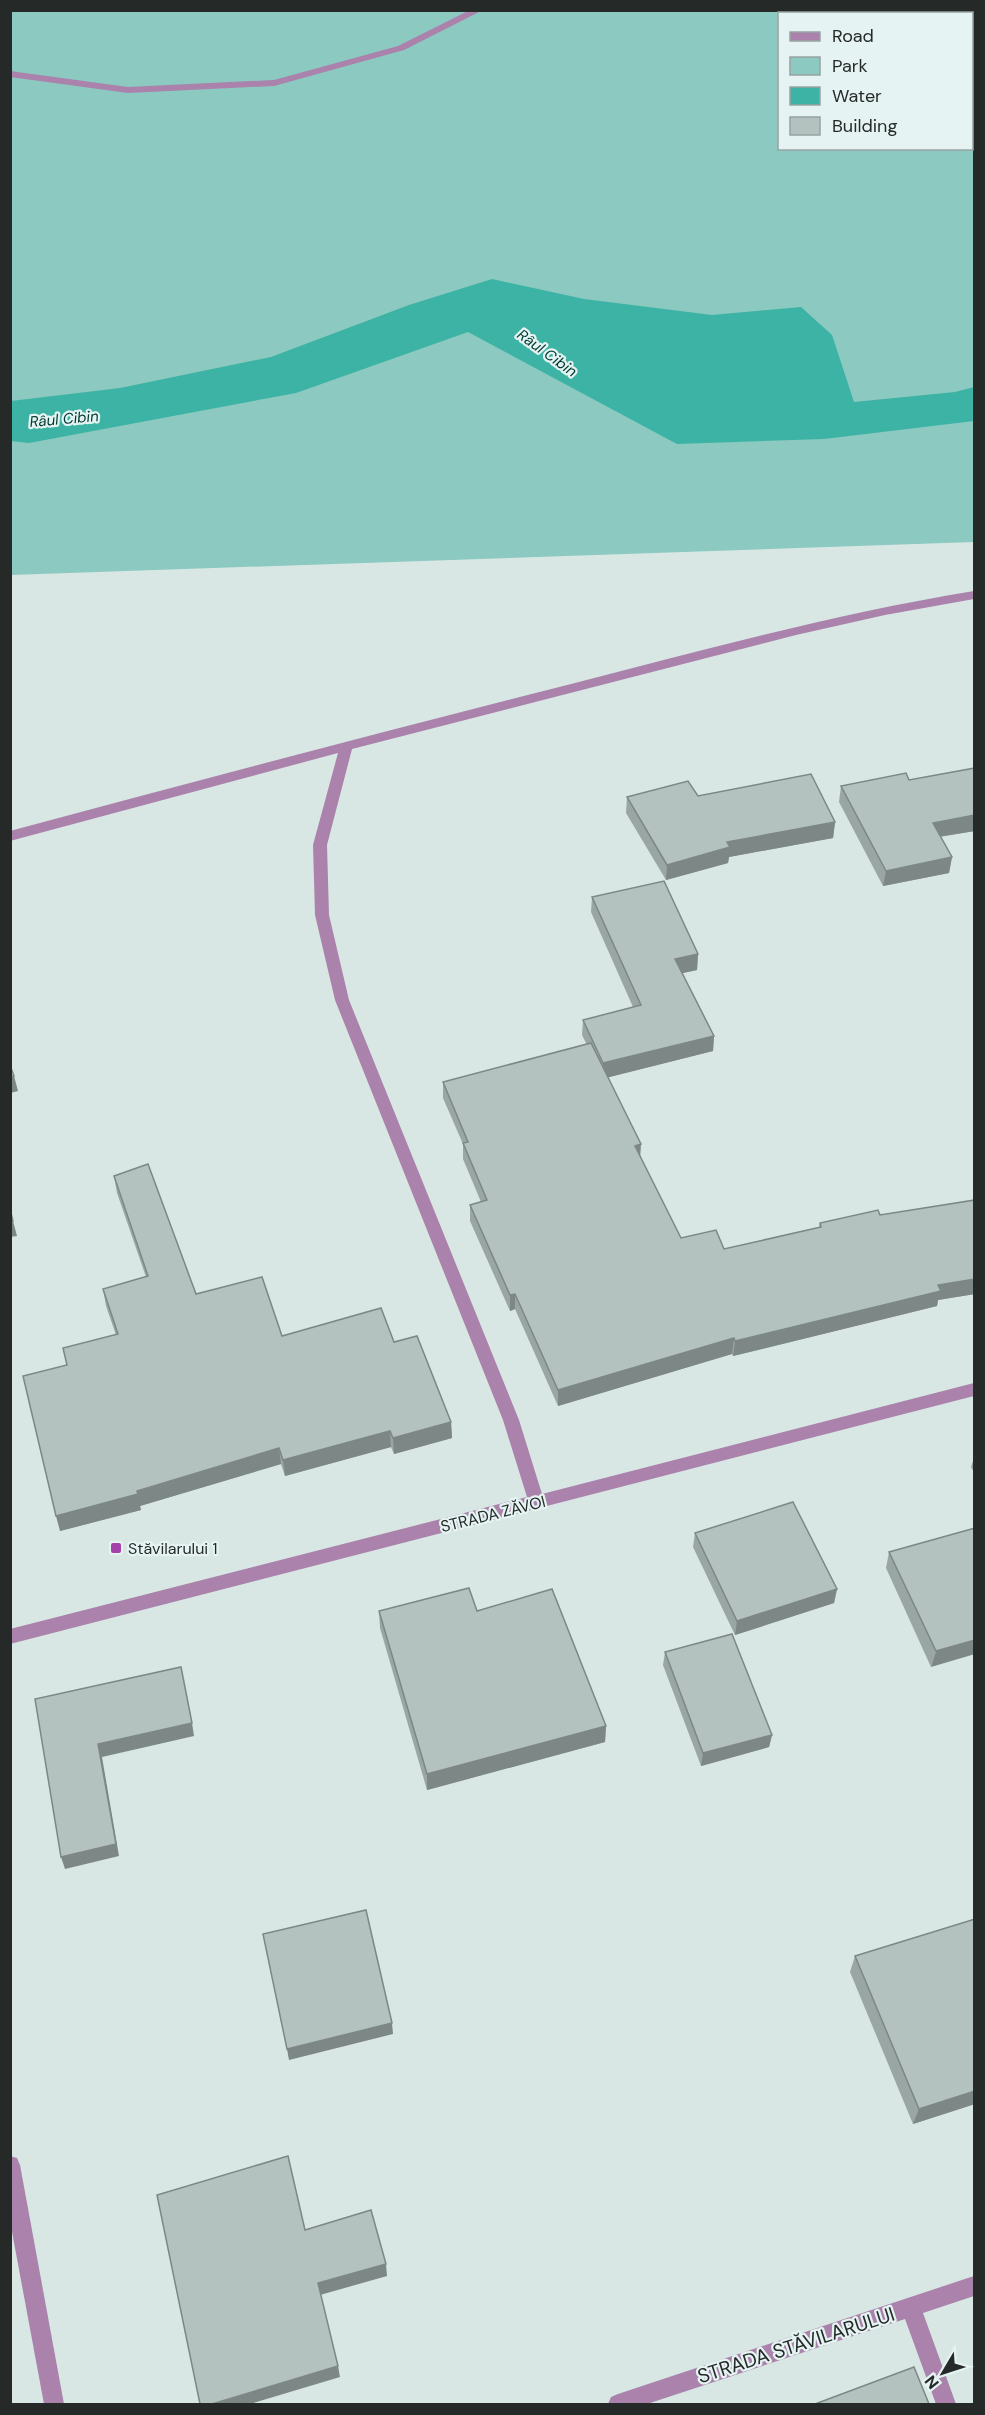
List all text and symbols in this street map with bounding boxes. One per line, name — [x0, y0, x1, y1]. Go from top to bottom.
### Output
legend — [778, 12, 973, 150]
text: Road — [832, 24, 874, 48]
text: Park — [832, 54, 868, 78]
text: Water — [832, 84, 882, 108]
text: Building — [832, 114, 897, 138]
water label: Râul Cibin — [513, 325, 581, 382]
water label: Râul Cibin — [29, 406, 100, 432]
street label: STRADA ZĂVOI — [438, 1491, 548, 1537]
place label: Stăvilarului 1 — [128, 1538, 217, 1559]
marker: Stăvilarului 1 — [109, 1541, 123, 1555]
street label: STRADA STĂVILARULUI — [694, 2301, 898, 2389]
north arrow — [913, 2343, 973, 2403]
text: N — [920, 2371, 944, 2393]

